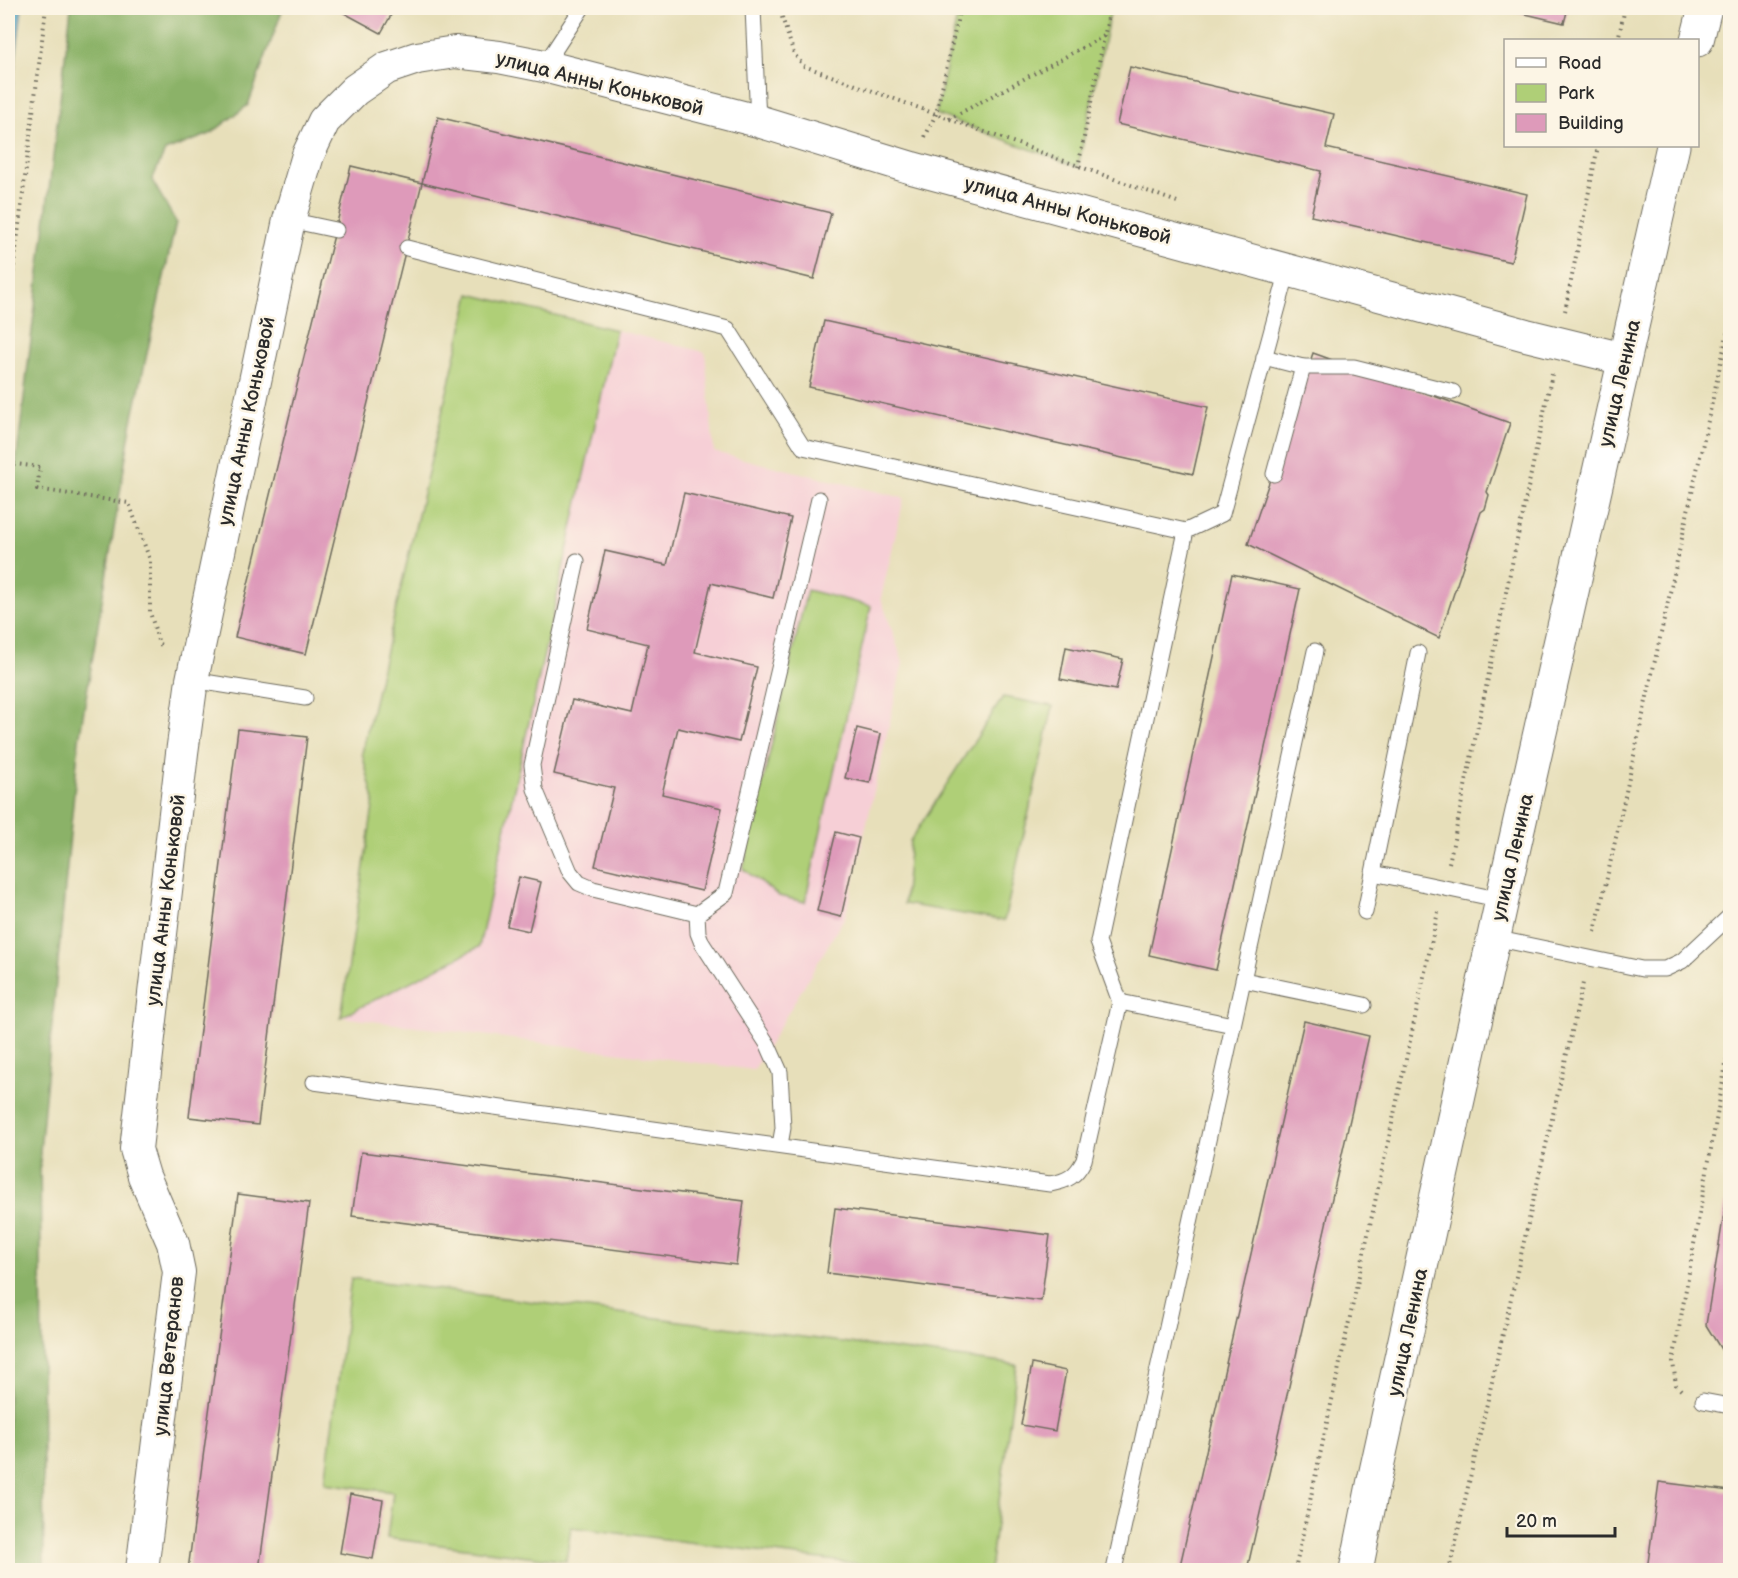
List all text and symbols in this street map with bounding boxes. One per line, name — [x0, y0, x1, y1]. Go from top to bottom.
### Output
legend — [1504, 39, 1699, 147]
street label: улица Анны Коньковой — [494, 47, 706, 121]
text: Road — [1558, 53, 1602, 74]
text: Park — [1558, 83, 1594, 104]
text: Building — [1558, 113, 1624, 134]
street label: улица Анны Коньковой — [962, 172, 1174, 250]
street label: улица Анны Коньковой — [213, 315, 281, 528]
street label: улица Ленина — [1594, 317, 1646, 449]
street label: улица Ленина — [1487, 791, 1539, 923]
street label: улица Анны Коньковой — [141, 793, 191, 1007]
street label: улица Ленина — [1383, 1266, 1433, 1398]
street label: улица Ветеранов — [149, 1275, 189, 1437]
scale bar — [1507, 1500, 1615, 1538]
text: 20 m — [1516, 1511, 1557, 1532]

